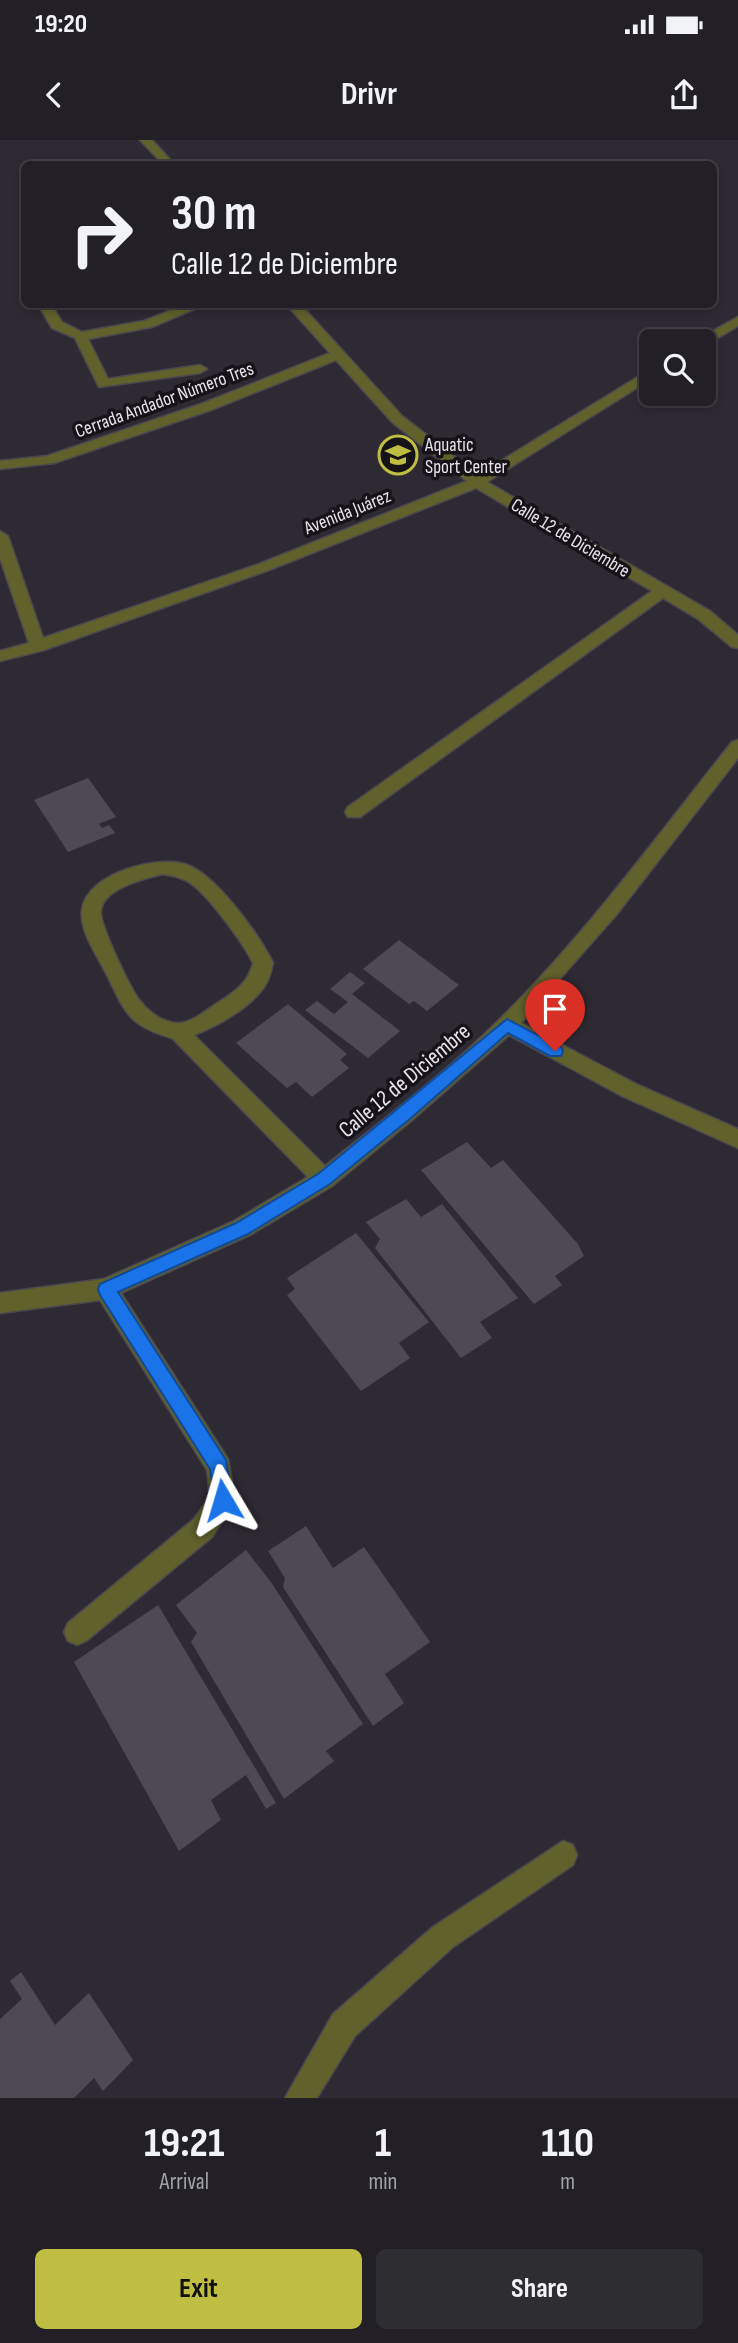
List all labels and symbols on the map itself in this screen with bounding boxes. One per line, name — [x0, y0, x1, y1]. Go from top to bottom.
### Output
street label: Cerrada Andador Número Tres — [72, 357, 257, 443]
school or university icon: Aquatic Sport Center — [377, 434, 419, 476]
place label: Aquatic Sport Center — [424, 434, 508, 479]
street label: Avenida Juárez — [300, 485, 394, 541]
street label: Calle 12 de Diciembre — [507, 494, 634, 583]
pin — [525, 979, 585, 1051]
street label: Calle 12 de Diciembre — [333, 1018, 476, 1144]
position arrow — [186, 1463, 260, 1537]

